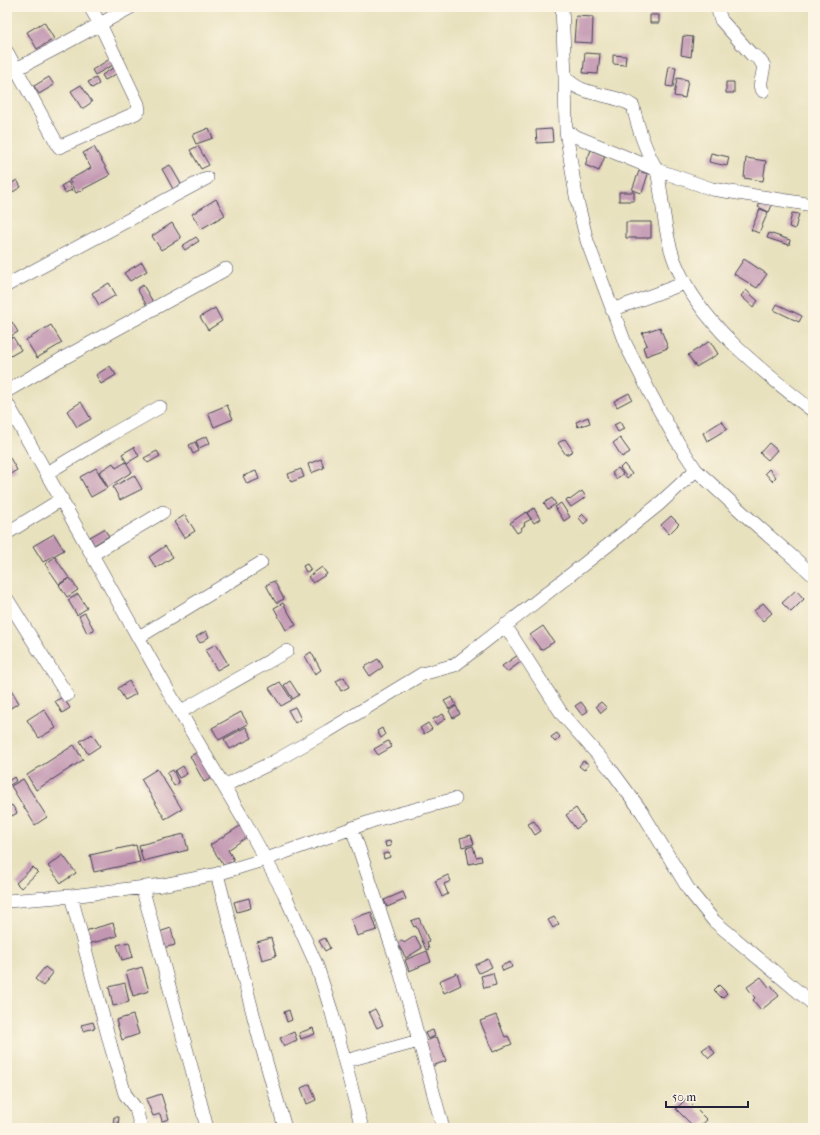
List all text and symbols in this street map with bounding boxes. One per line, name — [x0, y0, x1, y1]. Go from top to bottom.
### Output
scale bar — [666, 1083, 748, 1109]
text: 50 m — [672, 1090, 696, 1104]

